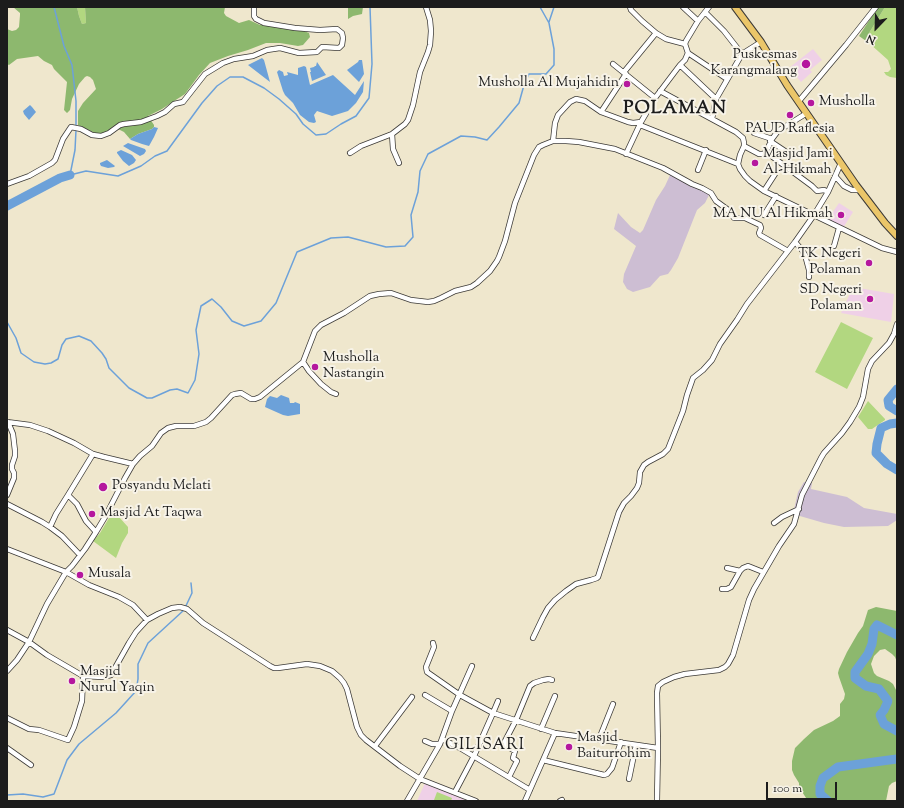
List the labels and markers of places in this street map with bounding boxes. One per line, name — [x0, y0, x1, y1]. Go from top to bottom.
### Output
place label: Puskesmas Karangmalang — [711, 48, 797, 80]
marker: Puskesmas Karangmalang — [800, 58, 812, 70]
place label: Musholla Al Mujahidin — [478, 76, 619, 92]
marker: Musholla Al Mujahidin — [622, 79, 632, 89]
place label: Musholla — [819, 95, 875, 111]
marker: Musholla — [806, 98, 816, 108]
marker: PAUD Raflesia — [785, 110, 795, 120]
place label: PAUD Raflesia — [745, 122, 835, 138]
place label: Masjid Jami Al-Hikmah — [763, 147, 833, 180]
marker: Masjid Jami Al-Hikmah — [750, 158, 760, 168]
place label: MA NU Al Hikmah — [713, 207, 833, 223]
marker: MA NU Al Hikmah — [836, 210, 846, 220]
place label: TK Negeri Polaman — [798, 247, 861, 280]
marker: TK Negeri Polaman — [864, 258, 874, 268]
place label: SD Negeri Polaman — [800, 283, 862, 316]
marker: SD Negeri Polaman — [865, 294, 875, 304]
place label: Musholla Nastangin — [323, 351, 385, 384]
marker: Musholla Nastangin — [310, 362, 320, 372]
place label: Posyandu Melati — [112, 479, 211, 495]
marker: Posyandu Melati — [97, 481, 109, 493]
place label: Masjid At Taqwa — [100, 506, 202, 522]
marker: Masjid At Taqwa — [87, 509, 97, 519]
place label: Musala — [88, 567, 131, 583]
marker: Musala — [75, 570, 85, 580]
place label: Masjid Nurul Yaqin — [80, 665, 155, 698]
marker: Masjid Nurul Yaqin — [67, 676, 77, 686]
place label: Masjid Baiturrohim — [577, 731, 651, 764]
marker: Masjid Baiturrohim — [564, 742, 574, 752]

